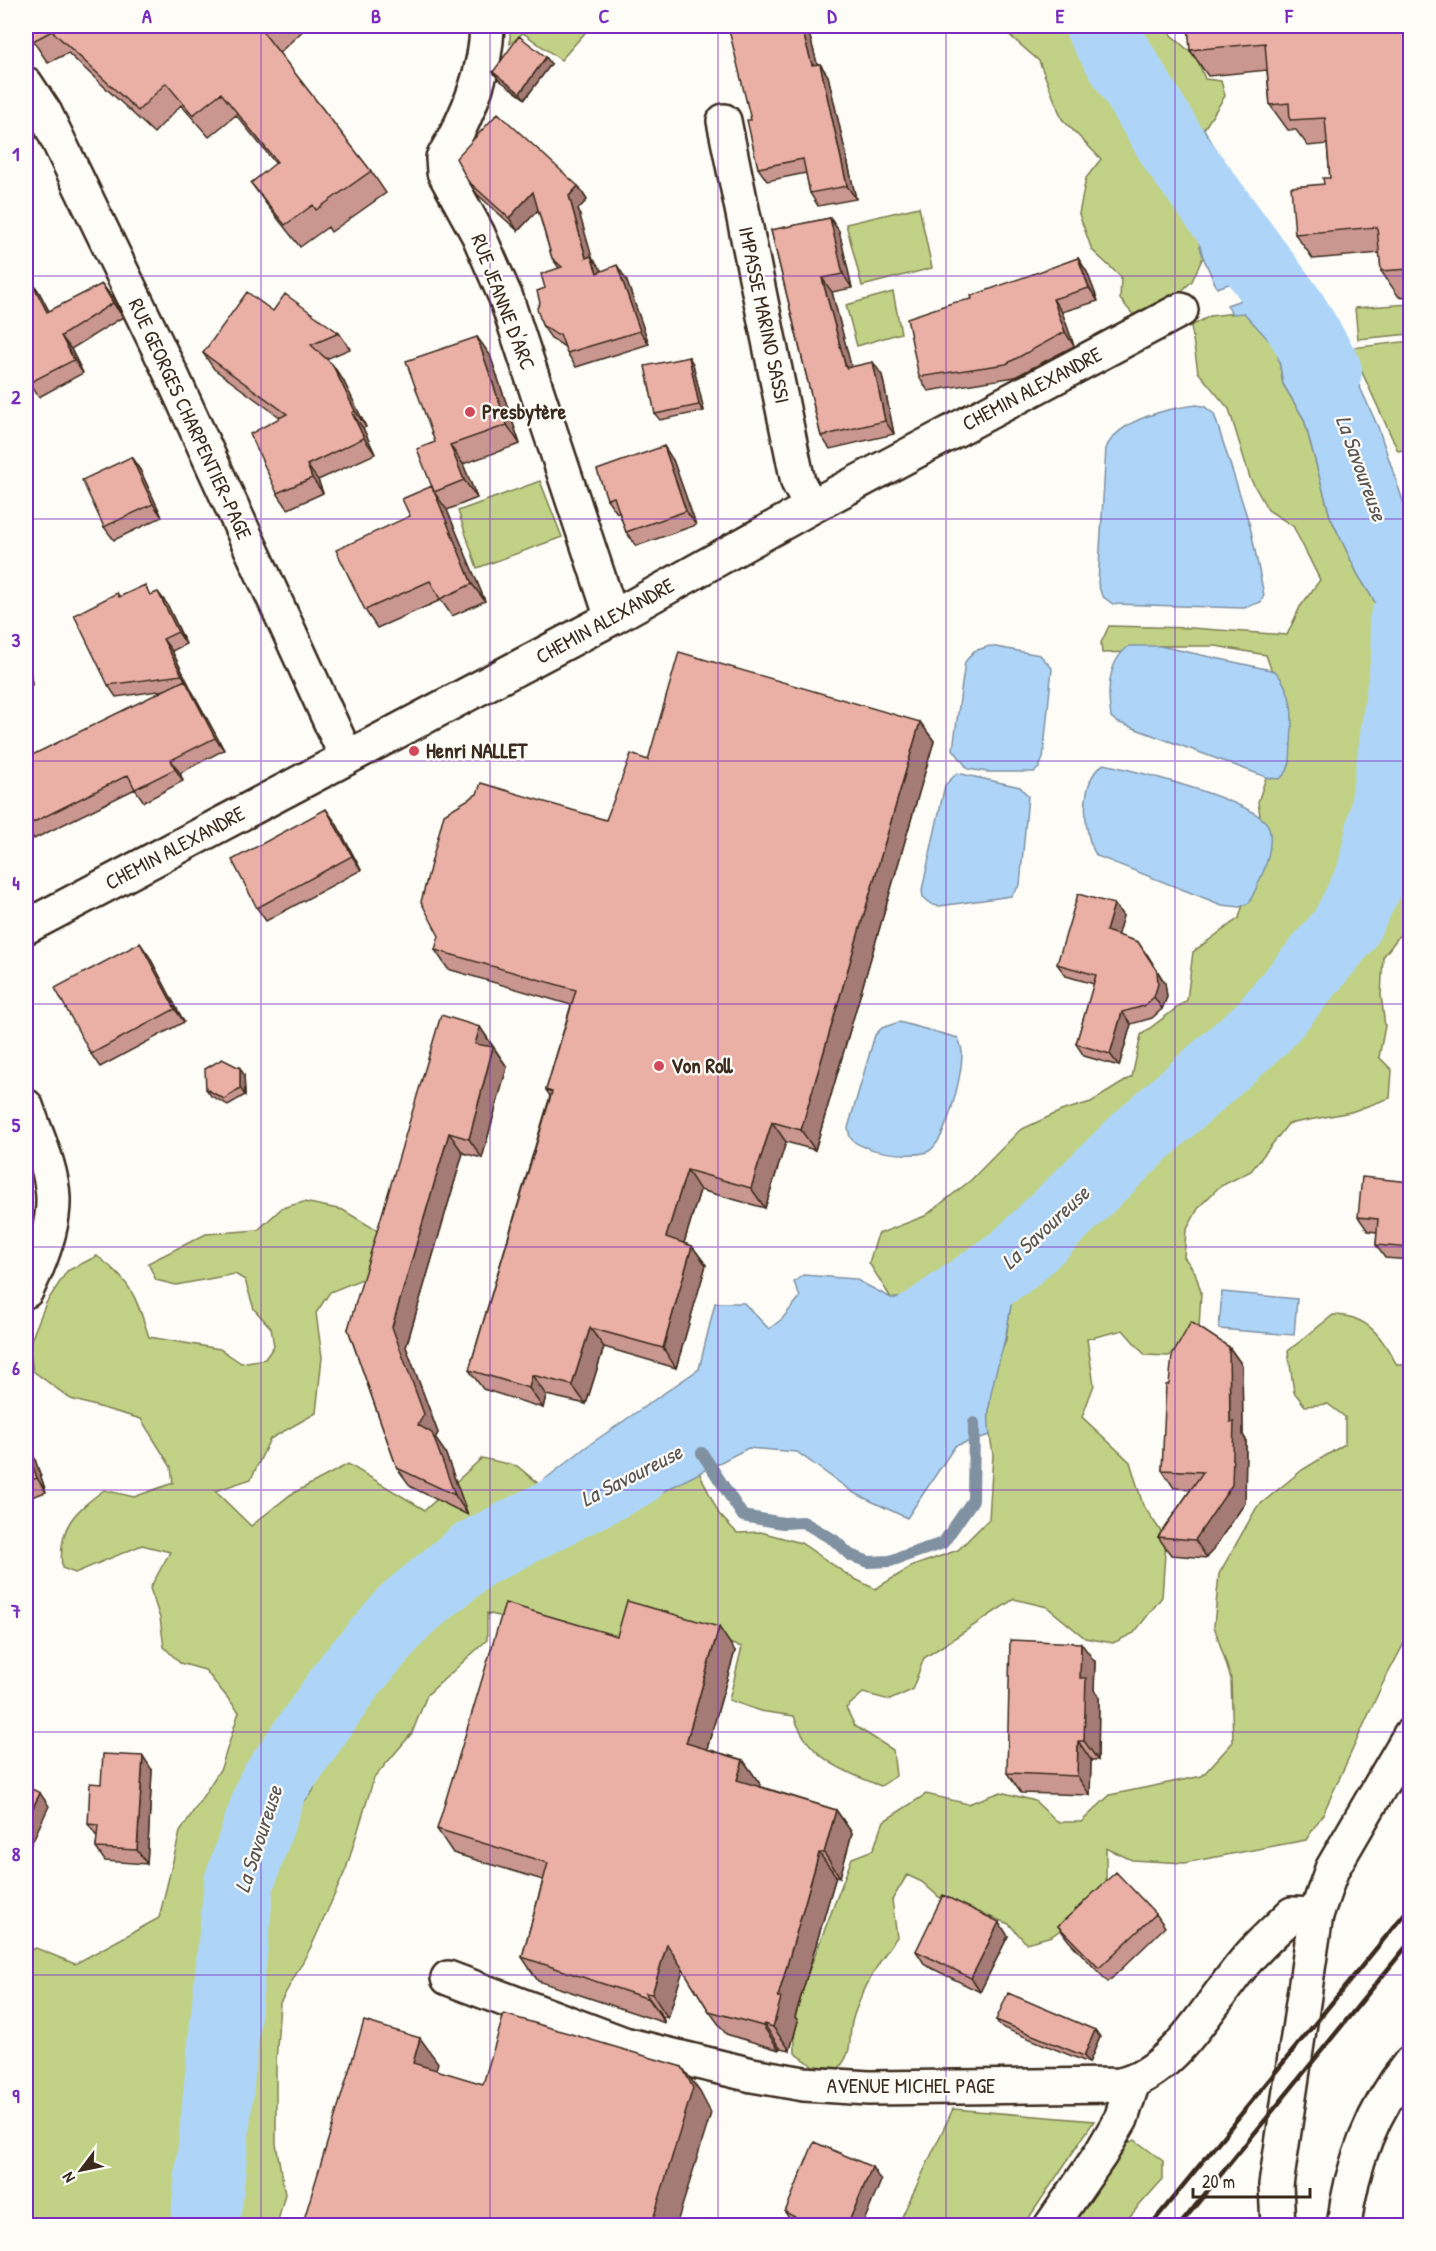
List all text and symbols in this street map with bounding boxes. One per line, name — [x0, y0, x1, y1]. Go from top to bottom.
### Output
text: A — [142, 2, 152, 29]
text: B — [371, 2, 381, 29]
text: C — [599, 2, 610, 29]
text: D — [827, 2, 837, 29]
text: E — [1056, 2, 1065, 29]
text: F — [1284, 2, 1294, 29]
text: 1 — [12, 140, 20, 167]
street label: IMPASSE MARINO SASSI — [732, 224, 797, 406]
street label: RUE JEANNE D'ARC — [464, 230, 543, 374]
street label: RUE GEORGES CHARPENTIER-PAGE — [122, 293, 259, 544]
street label: CHEMIN ALEXANDRE — [957, 340, 1107, 438]
text: 2 — [11, 383, 21, 410]
place label: Presbytère — [482, 397, 567, 427]
marker: Presbytère — [463, 405, 477, 419]
water label: La Savoureuse — [1329, 411, 1395, 526]
street label: CHEMIN ALEXANDRE — [530, 570, 679, 671]
text: 3 — [12, 626, 21, 653]
place label: Henri NALLET — [426, 736, 529, 765]
marker: Henri NALLET — [407, 744, 421, 758]
street label: CHEMIN ALEXANDRE — [100, 799, 250, 897]
text: 4 — [12, 869, 20, 896]
place label: Von Roll — [671, 1051, 734, 1080]
marker: Von Roll — [652, 1059, 666, 1073]
text: 5 — [12, 1111, 21, 1138]
water label: La Savoureuse — [994, 1178, 1096, 1276]
text: 6 — [12, 1354, 20, 1381]
water label: La Savoureuse — [575, 1436, 688, 1513]
text: 7 — [10, 1597, 21, 1624]
water label: La Savoureuse — [227, 1781, 290, 1896]
text: 8 — [12, 1840, 21, 1867]
street label: AVENUE MICHEL PAGE — [827, 2071, 995, 2100]
text: 9 — [12, 2082, 20, 2109]
north arrow — [51, 2140, 111, 2200]
scale bar — [1193, 2161, 1310, 2199]
text: N — [56, 2168, 80, 2187]
text: 20 m — [1202, 2169, 1235, 2194]

